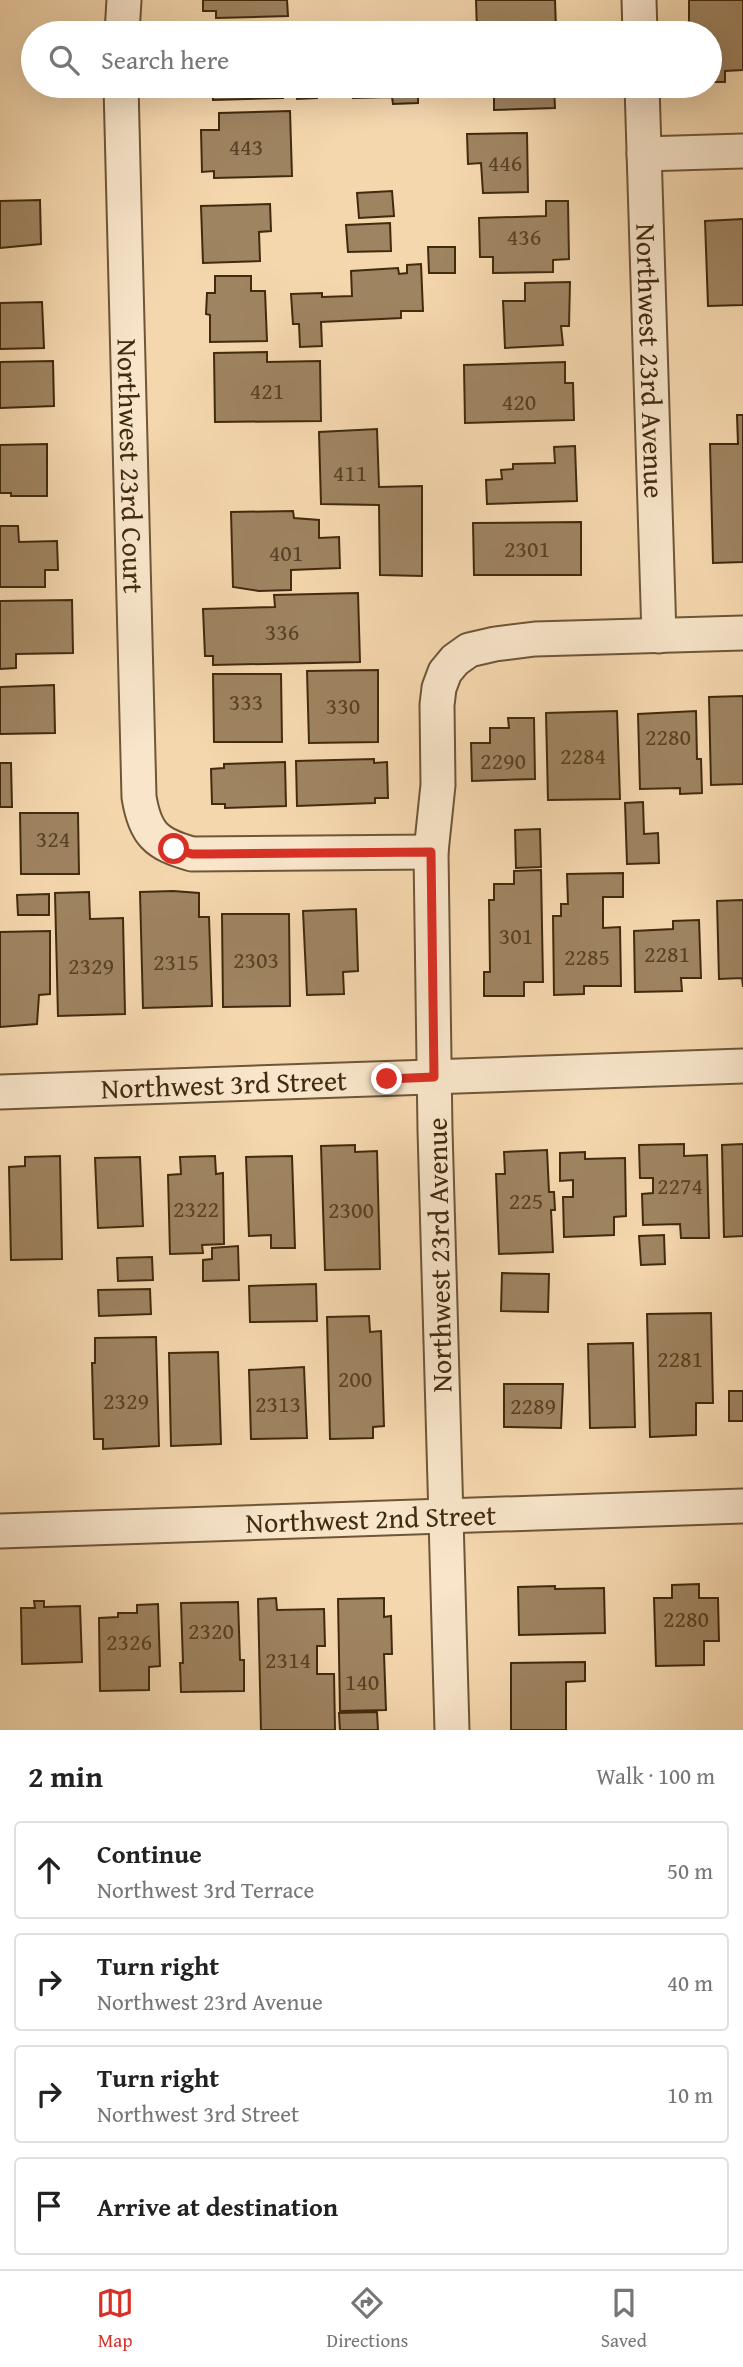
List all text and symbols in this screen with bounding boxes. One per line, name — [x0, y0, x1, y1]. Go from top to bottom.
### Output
search box — [21, 21, 722, 98]
text: Search here — [101, 40, 229, 79]
icon: search — [45, 41, 83, 79]
house number: 443 — [229, 129, 263, 164]
house number: 446 — [488, 145, 522, 180]
house number: 436 — [507, 219, 541, 254]
street label: Northwest 23rd Avenue — [626, 223, 676, 499]
street label: Northwest 23rd Court — [107, 338, 155, 594]
house number: 421 — [250, 373, 284, 408]
house number: 420 — [502, 384, 536, 419]
house number: 411 — [333, 455, 367, 490]
house number: 2301 — [504, 531, 550, 566]
house number: 401 — [269, 535, 303, 570]
house number: 336 — [265, 614, 299, 649]
house number: 333 — [229, 684, 263, 719]
house number: 330 — [326, 688, 360, 723]
house number: 2280 — [645, 719, 691, 754]
house number: 2284 — [560, 738, 606, 773]
house number: 2290 — [480, 743, 526, 778]
house number: 324 — [36, 821, 70, 856]
route start — [158, 833, 189, 864]
house number: 301 — [499, 918, 533, 953]
house number: 2281 — [644, 936, 690, 971]
house number: 2285 — [564, 939, 610, 974]
house number: 2303 — [233, 942, 279, 977]
house number: 2315 — [153, 944, 199, 979]
house number: 2329 — [68, 948, 114, 983]
street label: Northwest 3rd Street — [100, 1059, 348, 1108]
route end — [371, 1063, 402, 1094]
street label: Northwest 23rd Avenue — [416, 1117, 461, 1393]
house number: 2274 — [657, 1168, 703, 1203]
house number: 225 — [509, 1183, 543, 1218]
house number: 2322 — [173, 1191, 219, 1226]
house number: 2300 — [328, 1192, 374, 1227]
house number: 2281 — [657, 1341, 703, 1376]
house number: 200 — [338, 1361, 372, 1396]
house number: 2329 — [103, 1383, 149, 1418]
house number: 2313 — [255, 1386, 301, 1421]
house number: 2289 — [510, 1388, 556, 1423]
street label: Northwest 2nd Street — [245, 1493, 497, 1543]
house number: 2280 — [663, 1601, 709, 1636]
house number: 2320 — [188, 1613, 234, 1648]
house number: 2326 — [106, 1624, 152, 1659]
house number: 2314 — [265, 1642, 311, 1677]
house number: 140 — [345, 1664, 379, 1699]
text: 2 min — [28, 1754, 103, 1798]
text: Walk · 100 m — [596, 1759, 715, 1792]
text: Continue — [97, 1834, 202, 1873]
icon: ahead — [30, 1851, 68, 1889]
text: 50 m — [667, 1854, 713, 1887]
text: Northwest 3rd Terrace — [97, 1873, 314, 1906]
text: Turn right — [97, 1946, 219, 1985]
icon: right — [30, 1963, 68, 2001]
text: 40 m — [667, 1966, 713, 1999]
text: Northwest 23rd Avenue — [97, 1985, 323, 2018]
text: Turn right — [97, 2058, 219, 2097]
icon: right — [30, 2075, 68, 2113]
text: 10 m — [667, 2078, 713, 2111]
text: Northwest 3rd Street — [97, 2097, 299, 2130]
icon: arrive — [30, 2187, 68, 2225]
text: Arrive at destination — [97, 2187, 338, 2226]
tab: Map — [96, 2284, 134, 2354]
tab: Directions — [327, 2284, 408, 2354]
tab: Saved — [601, 2284, 647, 2354]

